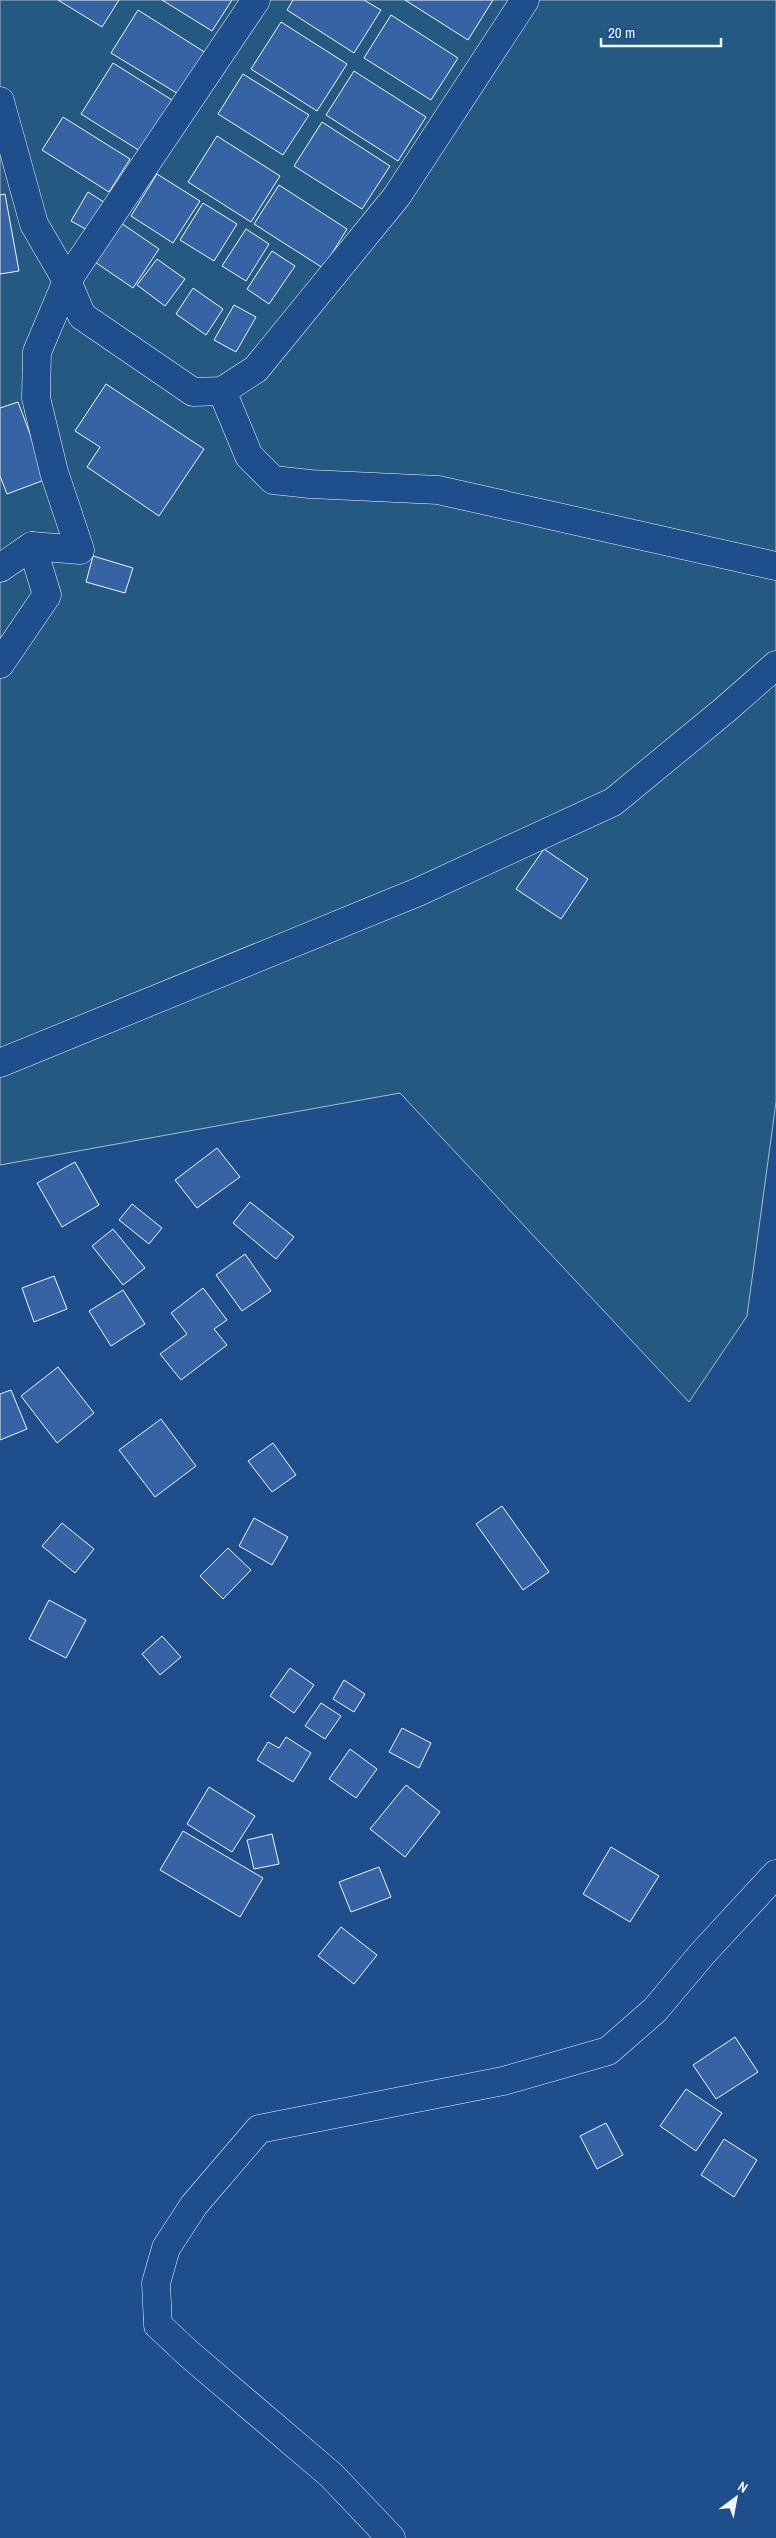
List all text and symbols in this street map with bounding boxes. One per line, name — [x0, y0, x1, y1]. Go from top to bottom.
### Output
scale bar — [601, 15, 721, 47]
text: 20 m — [608, 22, 635, 43]
north arrow — [711, 2473, 761, 2523]
text: N — [735, 2477, 751, 2497]

